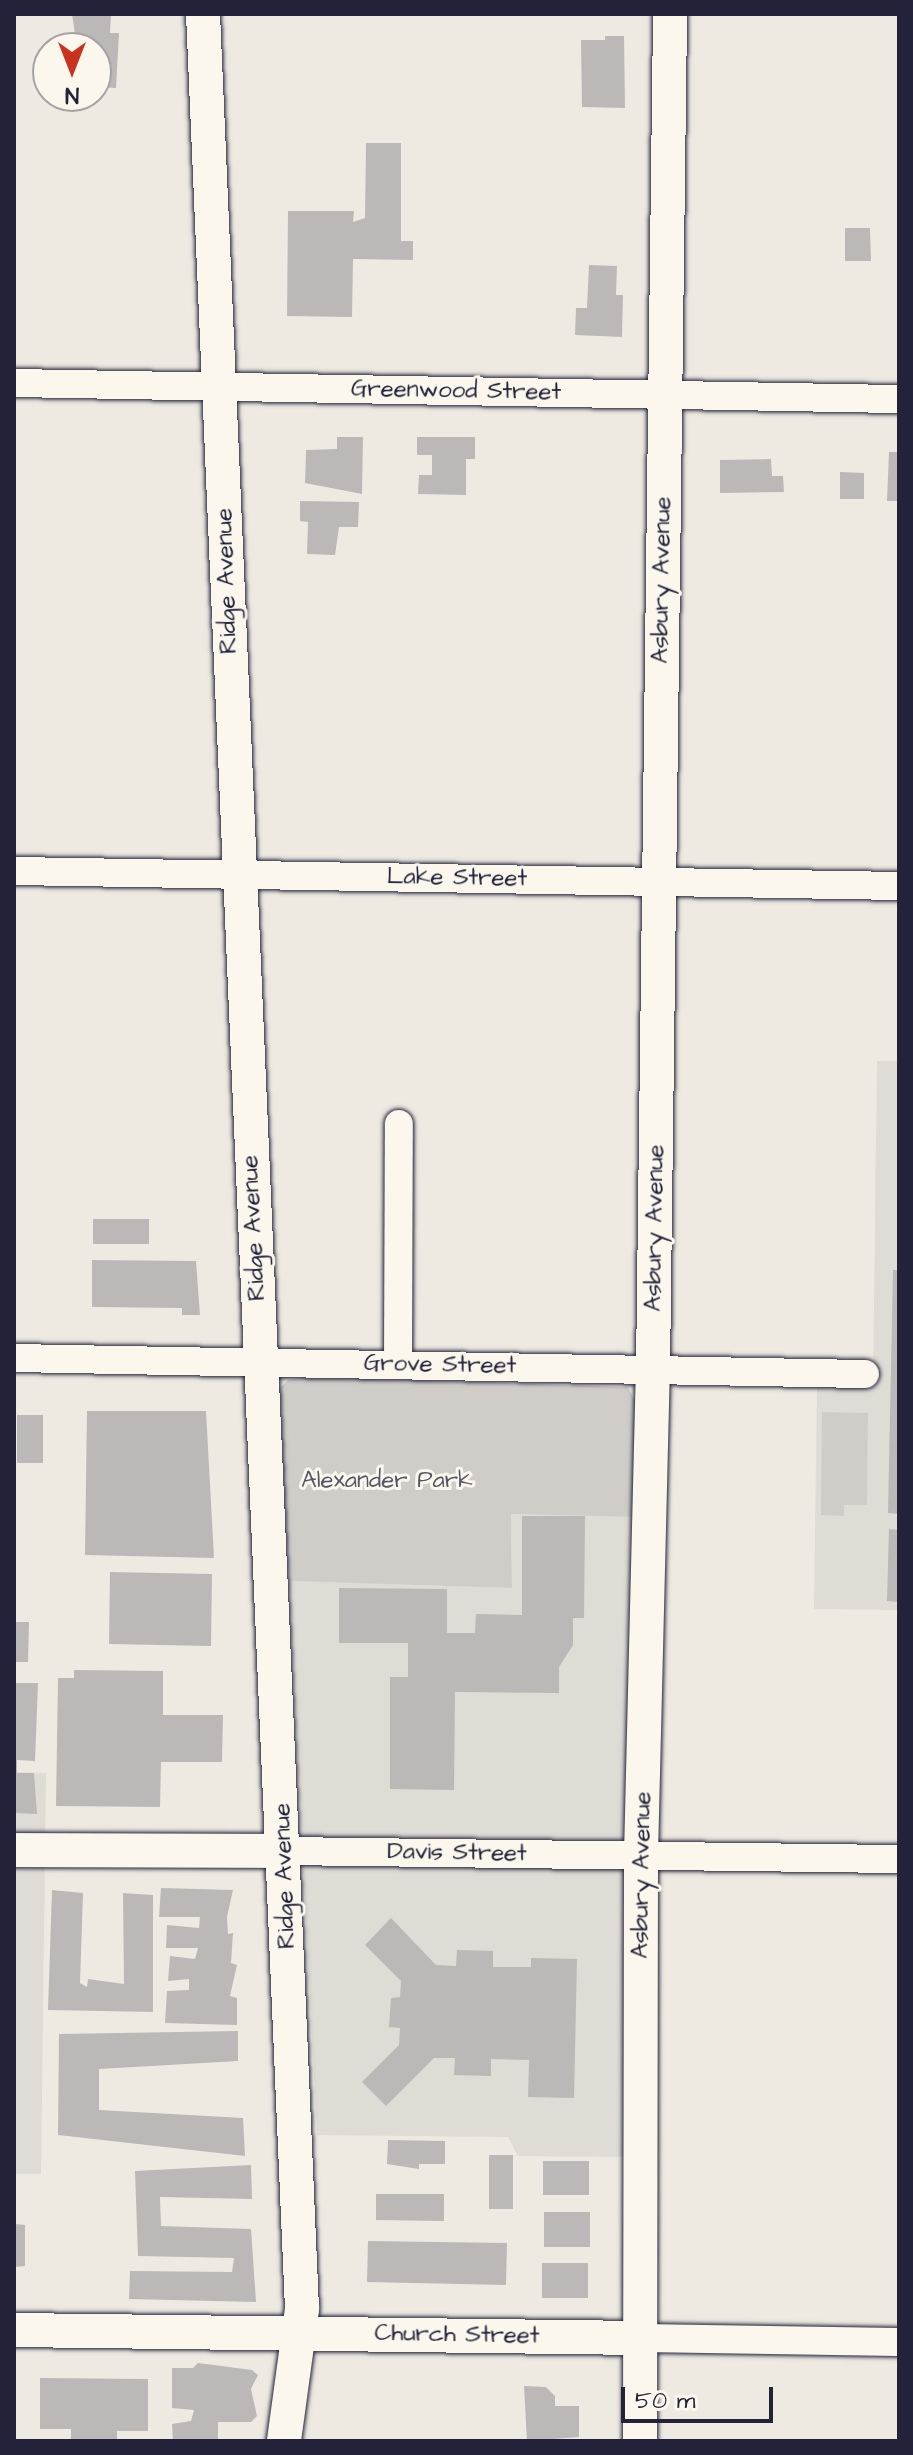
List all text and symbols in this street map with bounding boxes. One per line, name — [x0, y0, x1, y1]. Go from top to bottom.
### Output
north arrow — [32, 32, 112, 112]
text: N — [65, 79, 79, 110]
street label: Greenwood Street — [351, 375, 561, 407]
street label: Asbury Avenue — [646, 496, 678, 664]
street label: Ridge Avenue — [210, 508, 244, 654]
street label: Lake Street — [387, 862, 527, 894]
street label: Asbury Avenue — [639, 1144, 671, 1312]
street label: Ridge Avenue — [236, 1154, 272, 1302]
street label: Grove Street — [364, 1349, 516, 1381]
park label: Alexander Park — [301, 1467, 473, 1495]
street label: Asbury Avenue — [626, 1791, 658, 1959]
street label: Ridge Avenue — [268, 1803, 302, 1949]
street label: Davis Street — [387, 1837, 527, 1869]
street label: Church Street — [374, 2319, 540, 2351]
scale bar — [625, 2371, 777, 2421]
text: 50 m — [635, 2384, 695, 2418]

